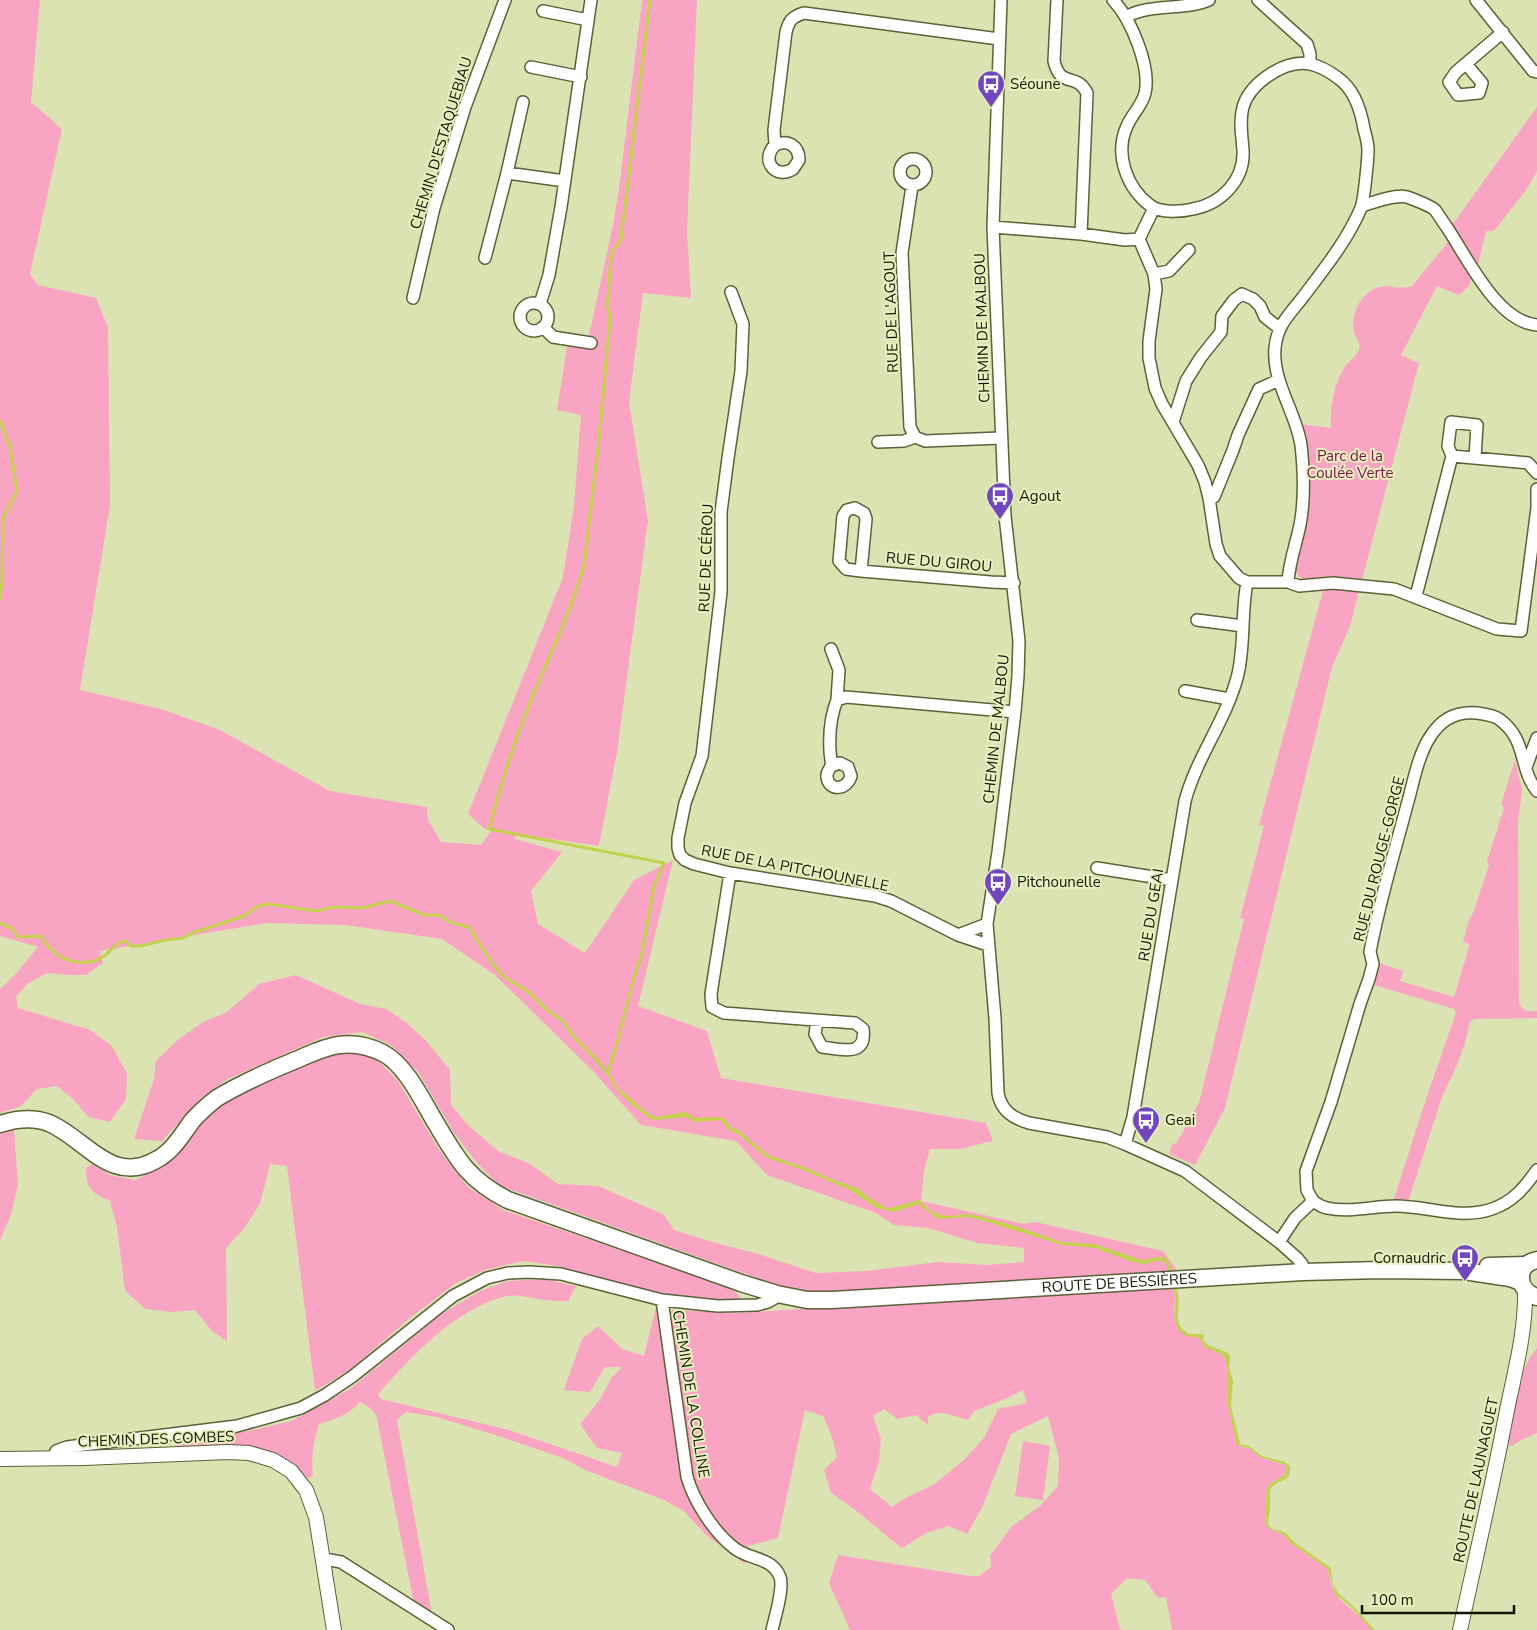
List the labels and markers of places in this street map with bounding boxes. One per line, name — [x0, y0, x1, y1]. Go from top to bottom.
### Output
bus stop icon: Séoune — [976, 69, 1006, 108]
place label: Séoune — [1010, 74, 1060, 94]
bus stop icon: Agout — [985, 481, 1015, 520]
place label: Agout — [1019, 486, 1061, 506]
bus stop icon: Pitchounelle — [983, 867, 1013, 906]
place label: Pitchounelle — [1017, 872, 1101, 892]
bus stop icon: Geai — [1131, 1105, 1161, 1144]
place label: Geai — [1165, 1110, 1195, 1130]
bus stop icon: Cornaudric — [1450, 1243, 1480, 1282]
place label: Cornaudric — [1373, 1248, 1446, 1268]

